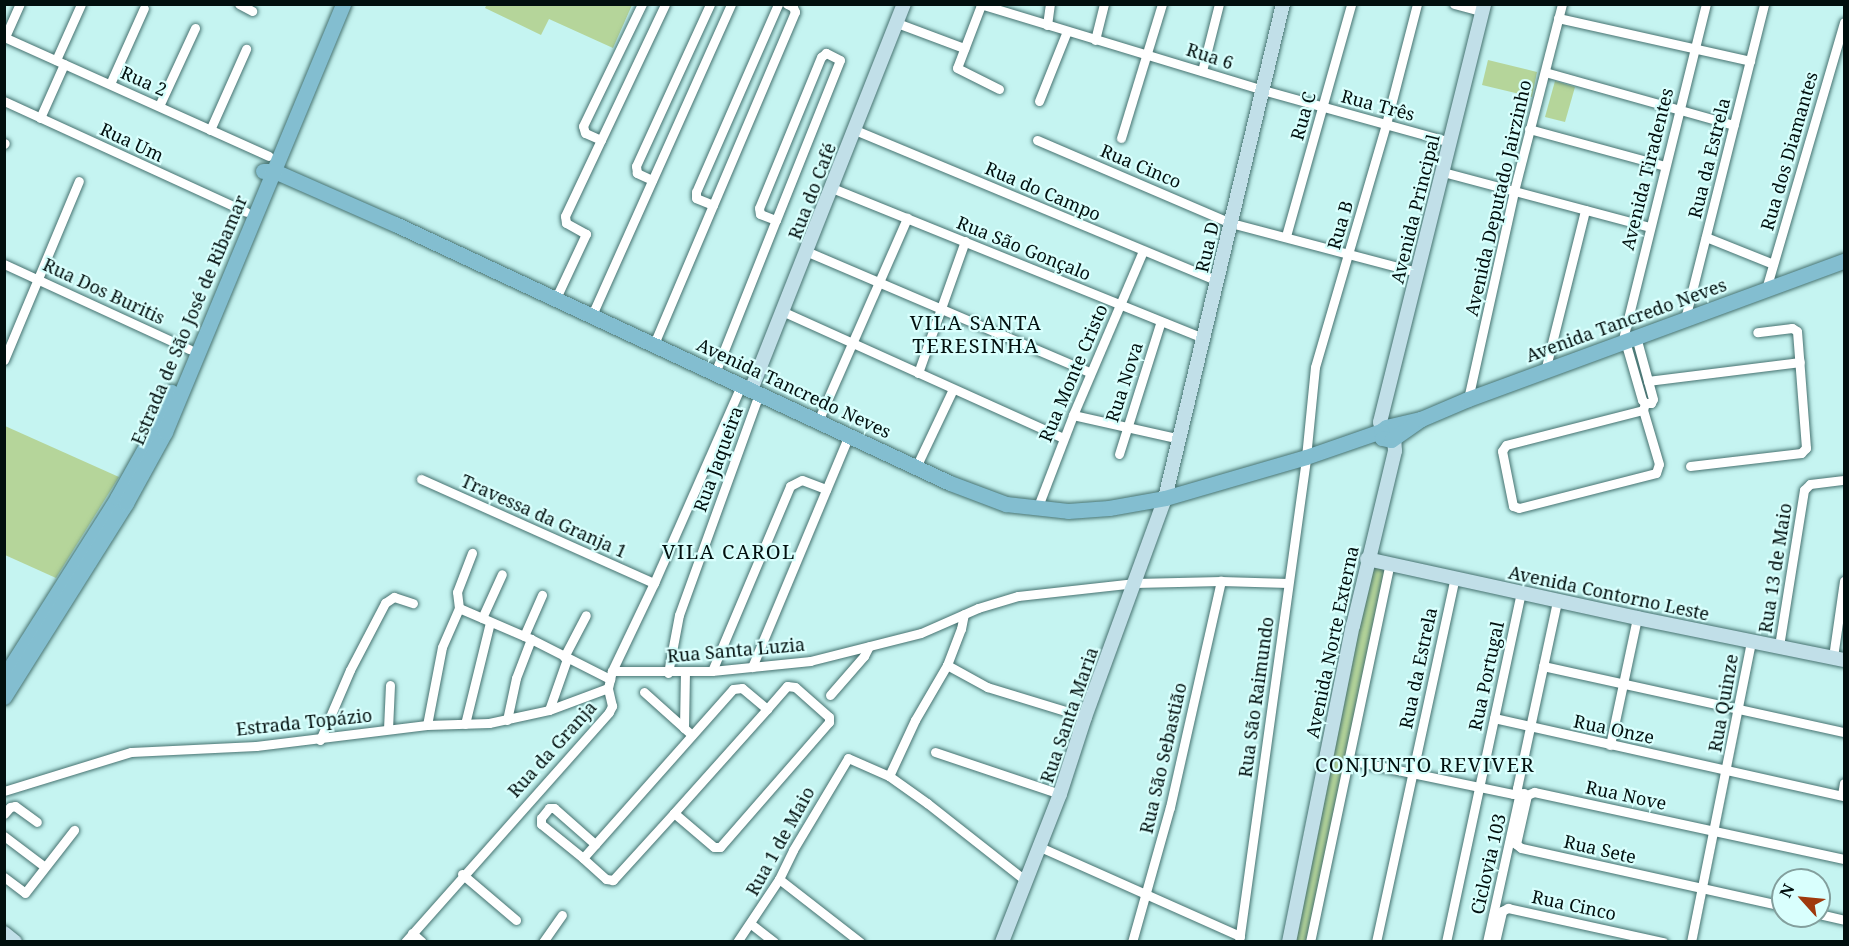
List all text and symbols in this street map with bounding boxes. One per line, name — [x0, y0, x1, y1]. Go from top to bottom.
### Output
street label: Rua 6 — [1184, 38, 1236, 74]
street label: Rua 2 — [118, 61, 170, 101]
street label: Rua dos Diamantes — [1756, 69, 1822, 233]
street label: Avenida Deputado Jairzinho — [1460, 78, 1536, 318]
street label: Rua Três — [1339, 85, 1417, 125]
street label: Avenida Tiradentes — [1616, 86, 1678, 252]
street label: Rua C — [1286, 89, 1320, 143]
street label: Rua da Estrela — [1684, 96, 1734, 220]
street label: Rua Um — [97, 118, 167, 166]
street label: Avenida Principal — [1386, 132, 1444, 286]
street label: Rua Cinco — [1097, 139, 1185, 193]
street label: Rua do Café — [784, 140, 840, 242]
street label: Rua do Campo — [982, 157, 1104, 225]
street label: Estrada de São José de Ribamar — [126, 192, 252, 448]
street label: Rua B — [1323, 198, 1357, 252]
street label: Rua São Gonçalo — [954, 211, 1094, 285]
street label: Rua D — [1191, 220, 1223, 274]
street label: Rua Dos Buritis — [40, 253, 168, 329]
street label: Avenida Tancredo Neves — [1523, 274, 1729, 366]
street label: Rua Monte Cristo — [1034, 301, 1112, 445]
district label: VILA SANTA TERESINHA — [910, 311, 1042, 358]
street label: Avenida Tancredo Neves — [693, 333, 895, 443]
street label: Rua Nova — [1101, 339, 1147, 425]
street label: Rua Jaqueira — [689, 403, 747, 515]
street label: Travessa da Granja 1 — [458, 470, 630, 562]
street label: Rua 13 de Maio — [1754, 501, 1796, 635]
district label: VILA CAROL — [662, 539, 796, 563]
street label: Avenida Norte Externa — [1301, 544, 1363, 740]
street label: Avenida Contorno Leste — [1507, 561, 1711, 625]
street label: Rua da Estrela — [1395, 605, 1441, 731]
street label: Rua São Raimundo — [1234, 615, 1278, 779]
street label: Rua Portugal — [1464, 619, 1508, 733]
street label: Rua Santa Luzia — [666, 633, 806, 667]
street label: Rua Santa Maria — [1036, 644, 1102, 786]
street label: Rua Quinze — [1704, 652, 1742, 754]
street label: Rua São Sebastião — [1135, 680, 1191, 836]
street label: Rua da Granja — [503, 696, 601, 802]
street label: Estrada Topázio — [235, 704, 373, 740]
street label: Rua Onze — [1572, 710, 1656, 748]
district label: CONJUNTO REVIVER — [1315, 752, 1535, 776]
street label: Rua Nove — [1584, 776, 1668, 814]
street label: Rua 1 de Maio — [741, 783, 819, 899]
street label: Ciclovia 103 — [1466, 811, 1510, 917]
street label: Rua Sete — [1562, 830, 1638, 868]
north arrow — [1771, 868, 1831, 928]
text: N — [1774, 880, 1799, 901]
street label: Rua Cinco — [1530, 886, 1618, 924]

